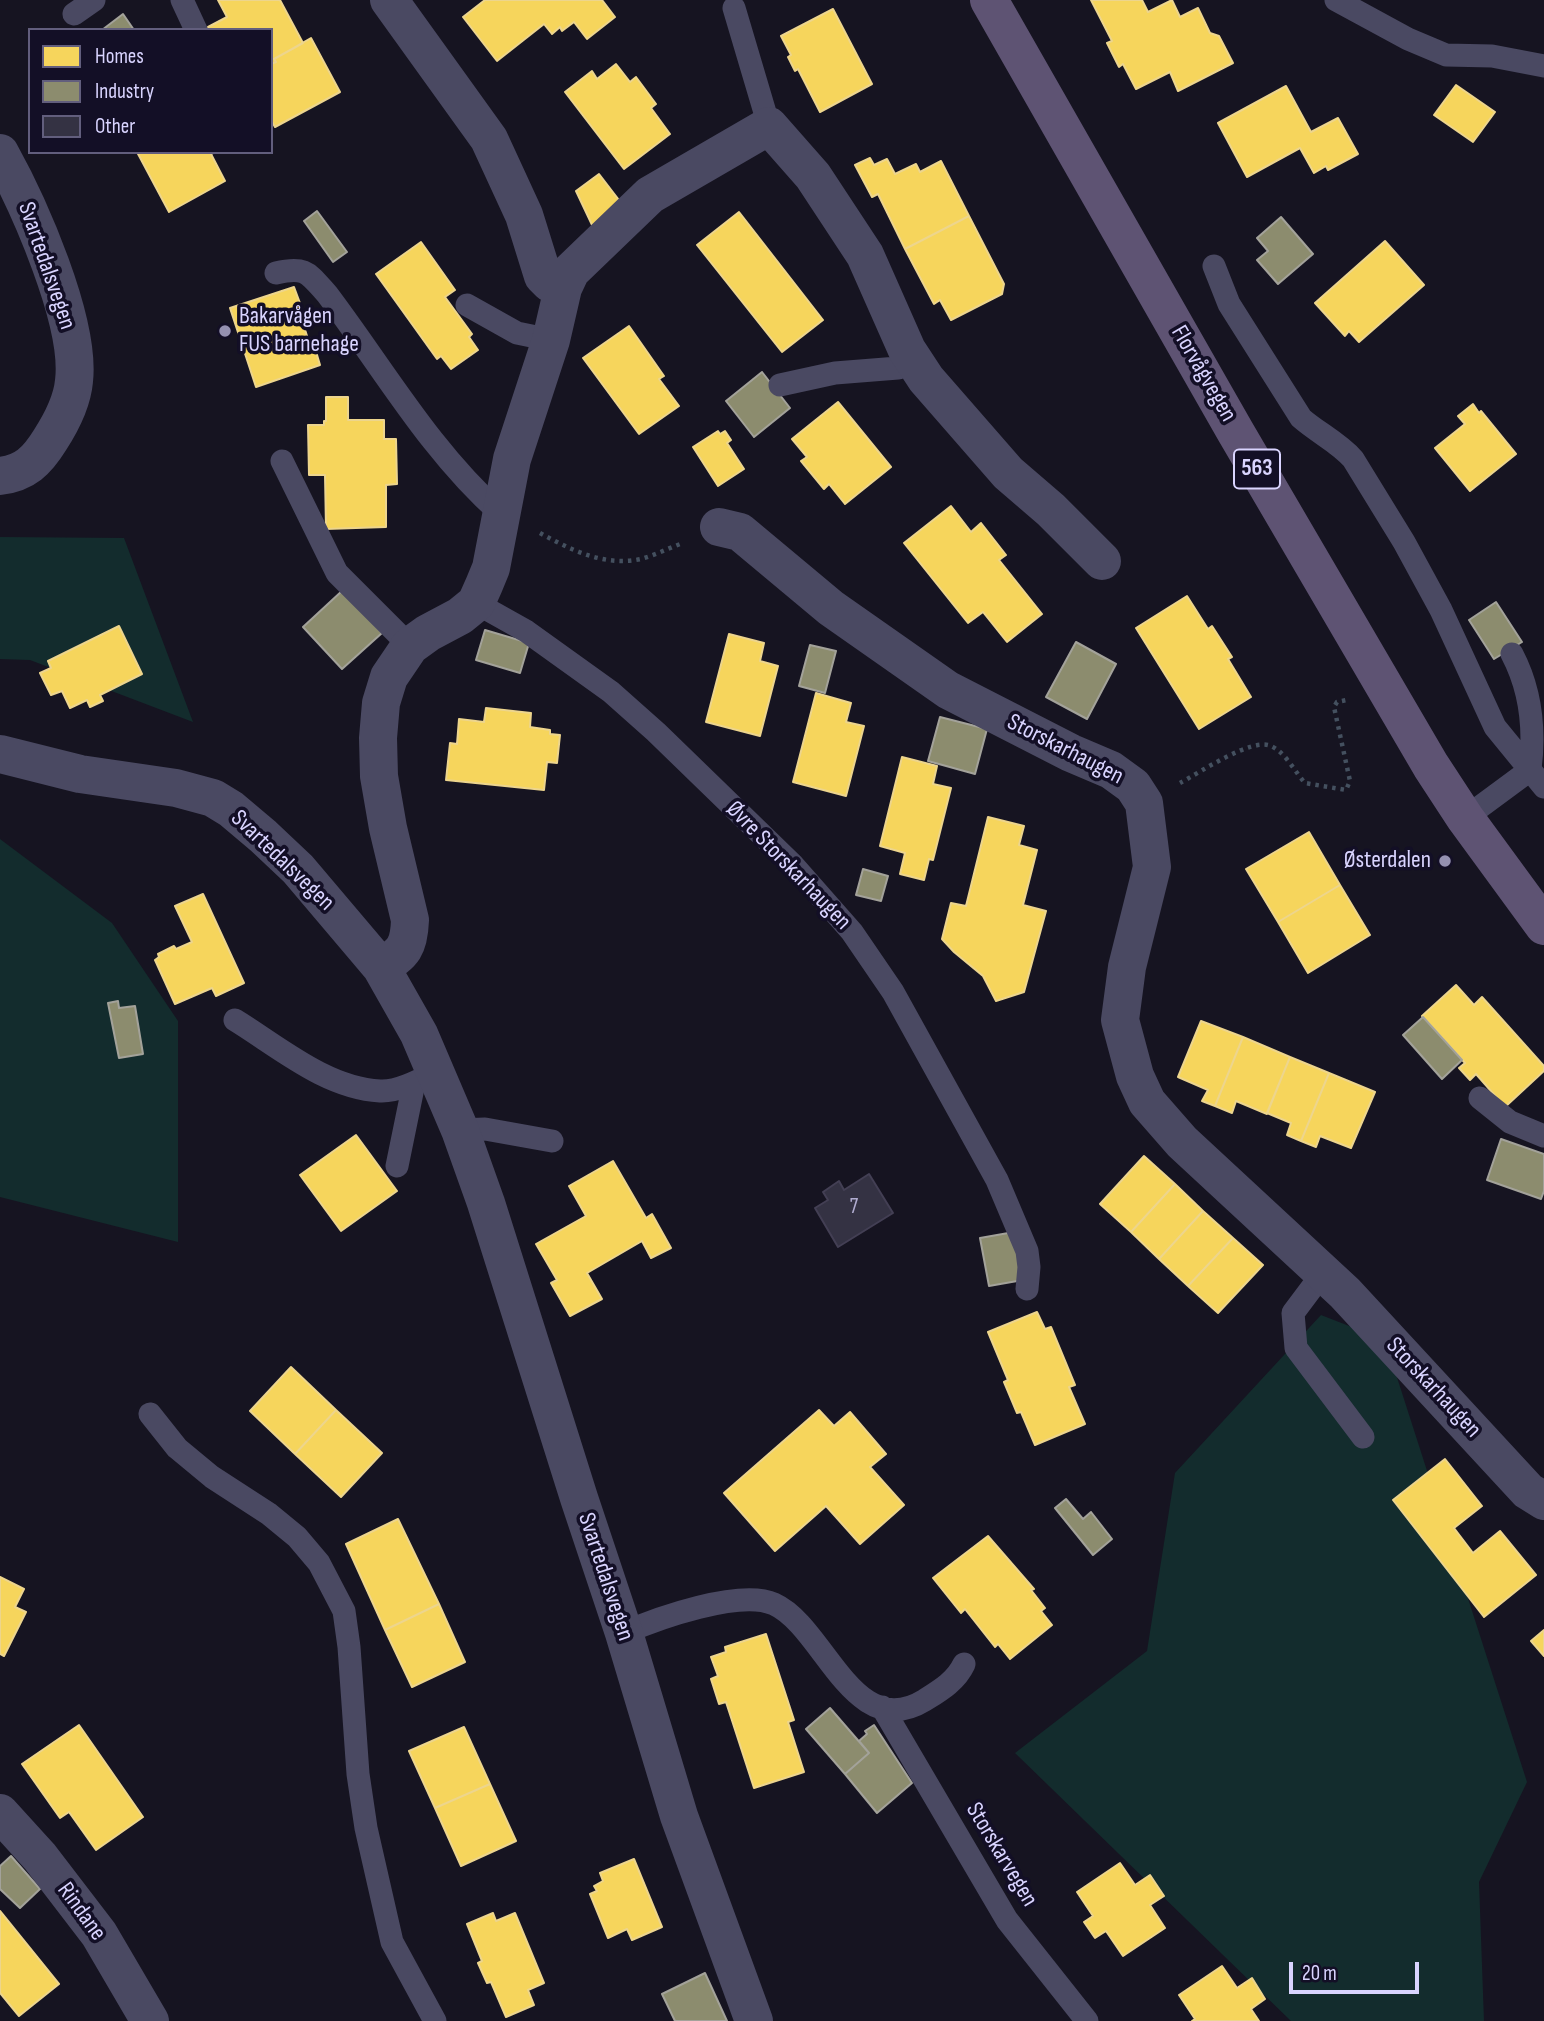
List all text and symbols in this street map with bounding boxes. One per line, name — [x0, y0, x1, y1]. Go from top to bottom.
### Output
legend — [28, 28, 273, 154]
text: Homes — [95, 44, 144, 69]
text: Industry — [95, 79, 154, 104]
text: Other — [95, 114, 135, 139]
street label: Svartedalsvegen — [11, 199, 81, 333]
place label: Bakarvågen FUS barnehage — [239, 303, 359, 359]
street label: Florvågvegen — [1164, 321, 1242, 427]
marker: Bakarvågen FUS barnehage — [217, 323, 233, 339]
road number: 563 — [1234, 449, 1280, 489]
street label: Storskarhaugen — [1002, 708, 1128, 792]
street label: Øvre Storskarhaugen — [719, 796, 857, 936]
street label: Svartedalsvegen — [224, 805, 340, 917]
place label: Østerdalen — [1344, 847, 1431, 875]
marker: Østerdalen — [1437, 853, 1453, 869]
house number: 7 — [850, 1195, 858, 1221]
street label: Storskarhaugen — [1379, 1332, 1487, 1444]
street label: Svartedalsvegen — [571, 1509, 639, 1645]
street label: Storskarvegen — [959, 1798, 1043, 1912]
street label: Rindane — [50, 1877, 112, 1947]
scale bar — [1292, 1948, 1422, 1992]
text: 20 m — [1302, 1961, 1337, 1986]

